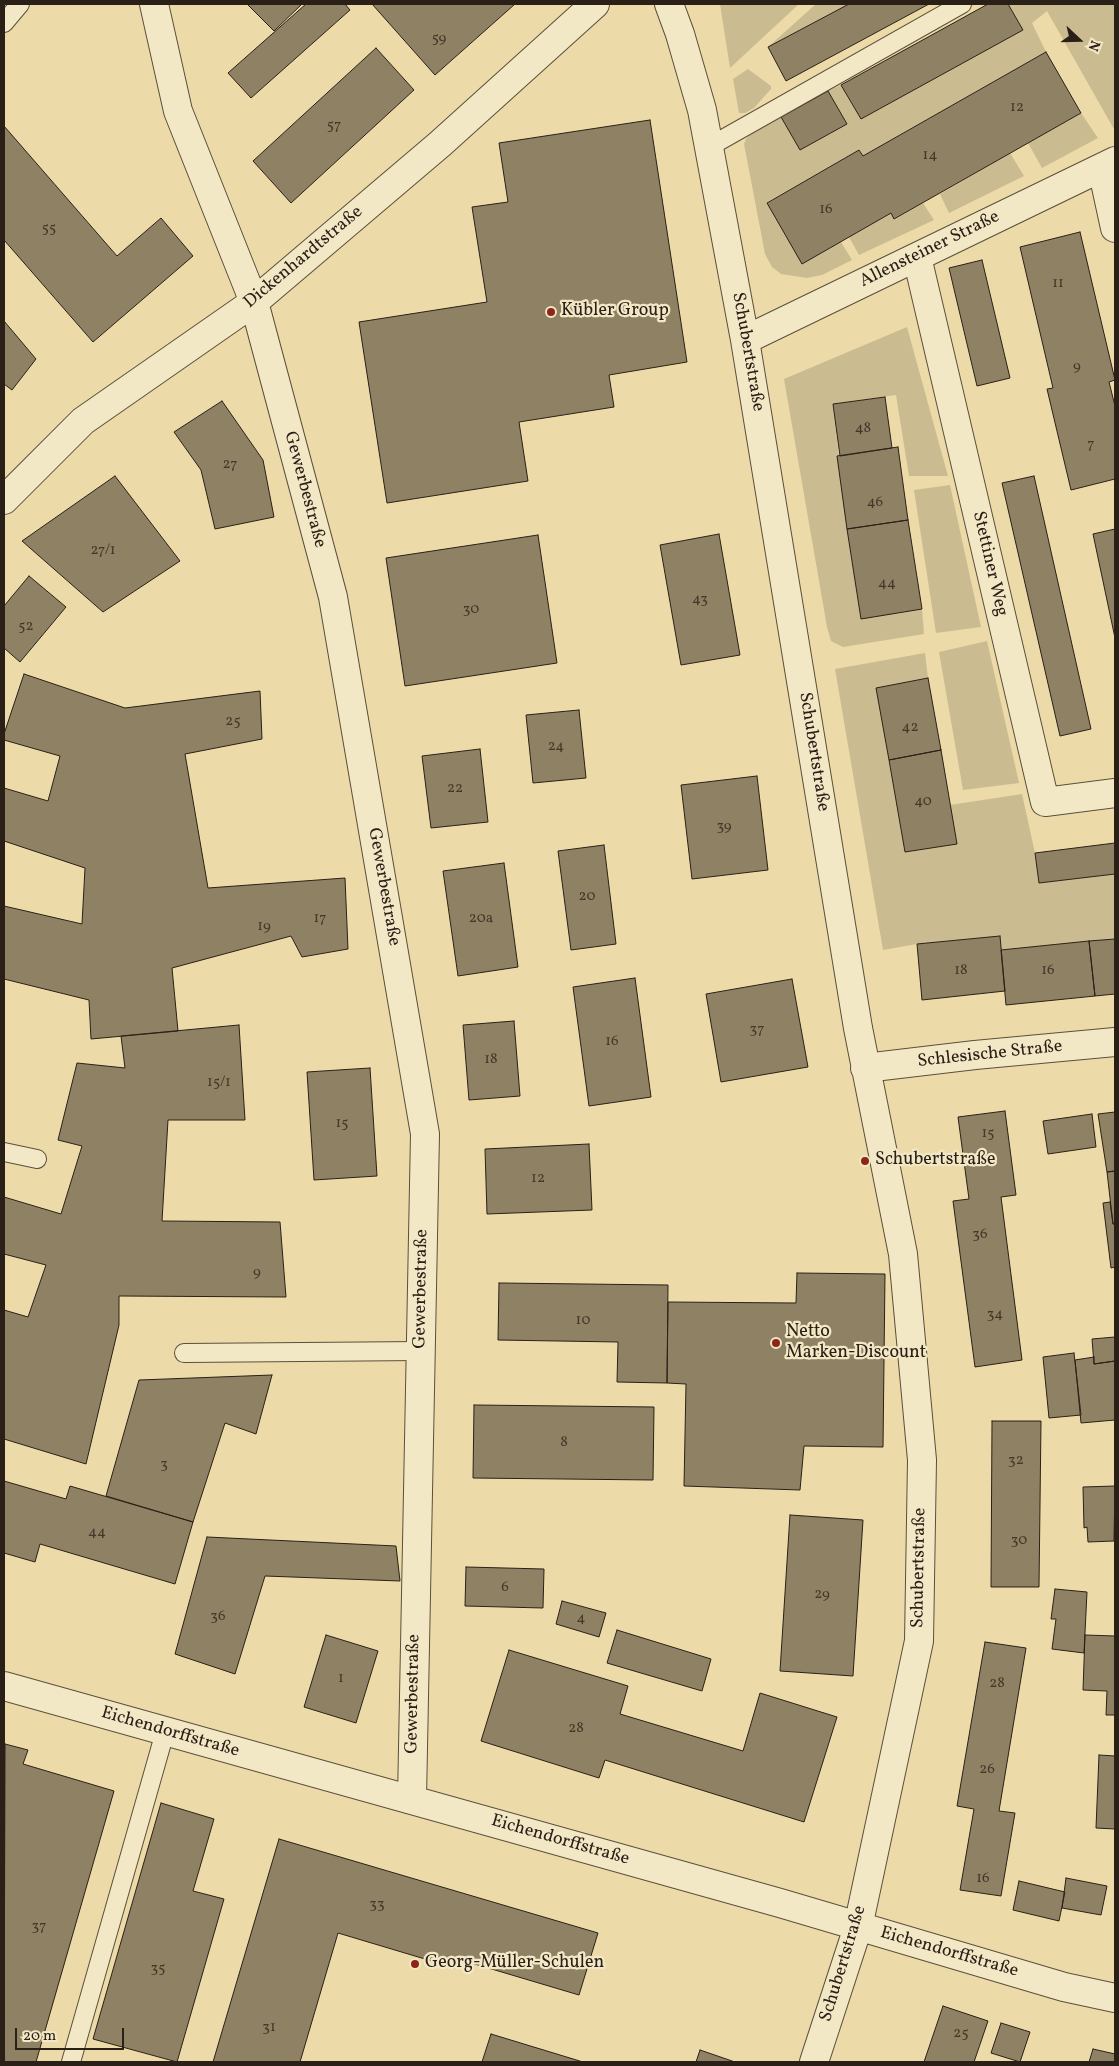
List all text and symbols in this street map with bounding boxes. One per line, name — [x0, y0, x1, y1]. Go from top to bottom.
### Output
north arrow — [1054, 15, 1104, 65]
house number: 59 — [432, 30, 446, 48]
text: N — [1083, 37, 1104, 54]
house number: 12 — [1010, 99, 1024, 117]
house number: 57 — [327, 117, 341, 135]
house number: 14 — [923, 147, 937, 165]
house number: 16 — [819, 201, 833, 219]
street label: Dickenhardtstraße — [240, 202, 368, 314]
street label: Allensteiner Straße — [857, 207, 1003, 293]
house number: 55 — [42, 220, 56, 238]
house number: 11 — [1052, 275, 1064, 293]
street label: Schubertstraße — [726, 291, 768, 413]
place label: Kübler Group — [561, 301, 669, 323]
marker: Kübler Group — [545, 306, 557, 318]
house number: 9 — [1073, 358, 1081, 376]
house number: 48 — [855, 420, 871, 438]
street label: Gewerbestraße — [278, 429, 330, 551]
house number: 7 — [1087, 436, 1095, 454]
house number: 27 — [223, 456, 237, 474]
house number: 46 — [867, 494, 883, 512]
street label: Stettiner Weg — [966, 509, 1012, 619]
house number: 27/1 — [90, 542, 116, 560]
house number: 44 — [878, 575, 896, 593]
house number: 43 — [692, 591, 708, 609]
house number: 30 — [463, 601, 479, 619]
house number: 52 — [18, 618, 34, 636]
street label: Schubertstraße — [793, 691, 833, 813]
house number: 25 — [225, 713, 241, 731]
house number: 42 — [901, 719, 919, 737]
house number: 24 — [548, 738, 564, 756]
house number: 22 — [447, 780, 463, 798]
house number: 40 — [914, 793, 932, 811]
house number: 39 — [716, 818, 732, 836]
street label: Gewerbestraße — [362, 826, 404, 948]
house number: 20 — [579, 888, 595, 906]
house number: 17 — [313, 910, 327, 928]
house number: 20a — [469, 910, 493, 928]
house number: 19 — [257, 918, 271, 936]
house number: 18 — [954, 962, 968, 980]
house number: 16 — [1041, 962, 1055, 980]
house number: 37 — [750, 1021, 764, 1039]
house number: 16 — [605, 1033, 619, 1051]
street label: Schlesische Straße — [917, 1037, 1063, 1073]
house number: 18 — [484, 1051, 498, 1069]
house number: 15/1 — [207, 1074, 231, 1092]
house number: 15 — [335, 1115, 349, 1133]
house number: 15 — [981, 1125, 995, 1143]
place label: Schubertstraße — [875, 1150, 995, 1172]
marker: Schubertstraße — [859, 1155, 871, 1167]
house number: 12 — [531, 1170, 545, 1188]
house number: 36 — [972, 1226, 988, 1244]
street label: Gewerbestraße — [410, 1229, 434, 1349]
house number: 9 — [253, 1264, 261, 1282]
house number: 34 — [987, 1306, 1003, 1324]
house number: 10 — [576, 1312, 590, 1330]
place label: Netto Marken-Discount — [786, 1322, 926, 1365]
marker: Netto Marken-Discount — [770, 1337, 782, 1349]
house number: 8 — [560, 1434, 568, 1452]
house number: 32 — [1008, 1452, 1024, 1470]
house number: 3 — [160, 1456, 168, 1474]
street label: Schubertstraße — [908, 1508, 932, 1628]
house number: 44 — [88, 1524, 106, 1542]
house number: 30 — [1011, 1532, 1027, 1550]
house number: 6 — [501, 1579, 509, 1597]
house number: 29 — [814, 1586, 830, 1604]
house number: 36 — [210, 1608, 226, 1626]
house number: 4 — [577, 1610, 585, 1628]
street label: Gewerbestraße — [402, 1634, 426, 1754]
house number: 1 — [338, 1670, 344, 1688]
house number: 28 — [989, 1675, 1005, 1693]
street label: Eichendorffstraße — [98, 1703, 242, 1763]
house number: 28 — [568, 1720, 584, 1738]
house number: 26 — [979, 1761, 995, 1779]
street label: Eichendorffstraße — [488, 1811, 632, 1871]
house number: 16 — [976, 1870, 990, 1888]
house number: 33 — [369, 1896, 385, 1914]
street label: Schubertstraße — [816, 1903, 872, 2025]
house number: 37 — [32, 1918, 46, 1936]
street label: Eichendorffstraße — [877, 1923, 1021, 1983]
place label: Georg-Müller-Schulen — [425, 1953, 604, 1975]
marker: Georg-Müller-Schulen — [409, 1958, 421, 1970]
house number: 35 — [151, 1960, 165, 1978]
scale bar — [18, 2018, 126, 2050]
house number: 31 — [262, 2019, 276, 2037]
house number: 25 — [953, 2025, 969, 2043]
text: 20 m — [23, 2026, 56, 2047]

